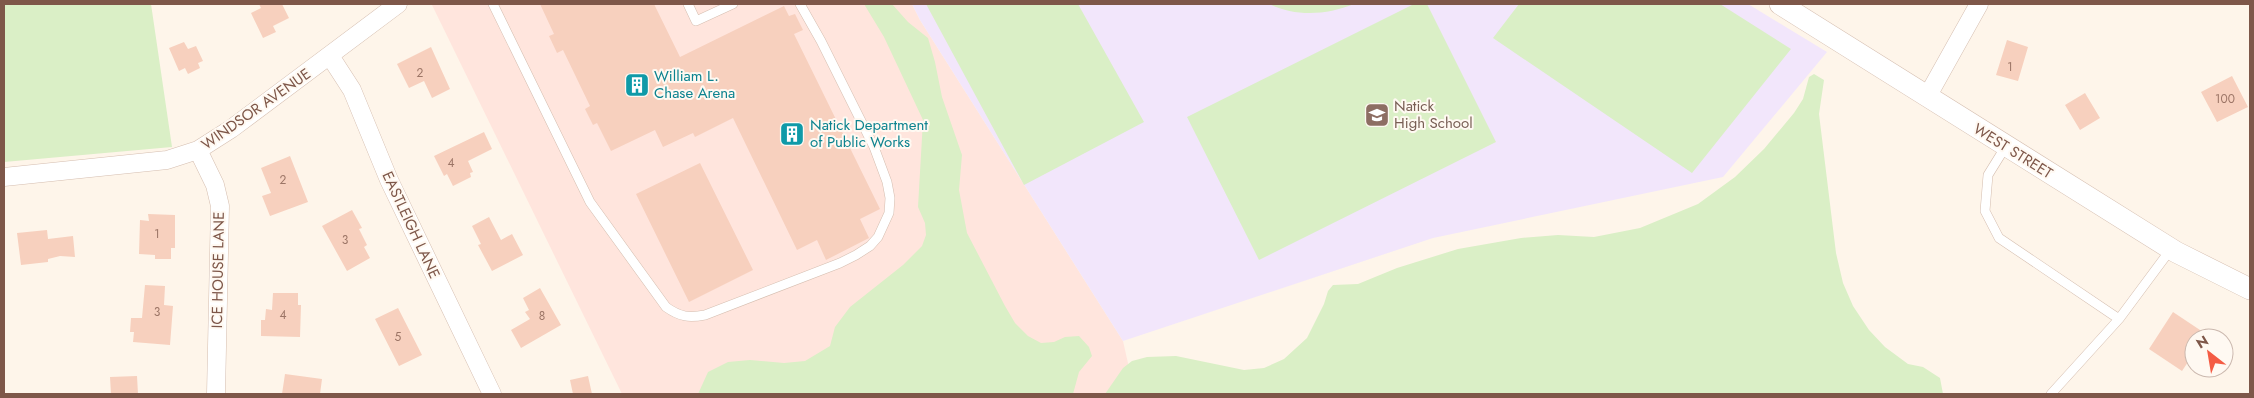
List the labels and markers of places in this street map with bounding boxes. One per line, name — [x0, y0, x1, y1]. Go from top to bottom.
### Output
place label: William L. Chase Arena — [654, 65, 735, 104]
building icon: William L. Chase Arena — [624, 72, 650, 98]
place label: Natick High School — [1394, 95, 1473, 134]
school or university icon: Natick High School — [1364, 102, 1390, 128]
place label: Natick Department of Public Works — [810, 114, 928, 153]
building icon: Natick Department of Public Works — [779, 121, 805, 147]

